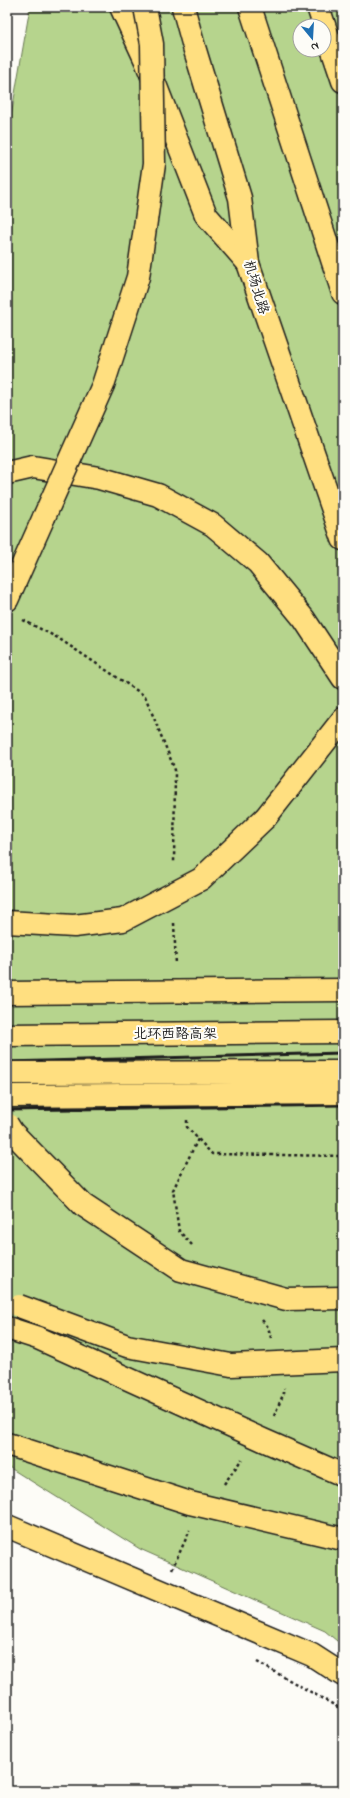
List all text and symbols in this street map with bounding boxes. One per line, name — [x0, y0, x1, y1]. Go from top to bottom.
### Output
north arrow — [292, 18, 332, 58]
text: N — [309, 38, 321, 55]
street label: 机场北路 — [237, 258, 274, 317]
street label: 北环西路高架 — [133, 1024, 217, 1045]

